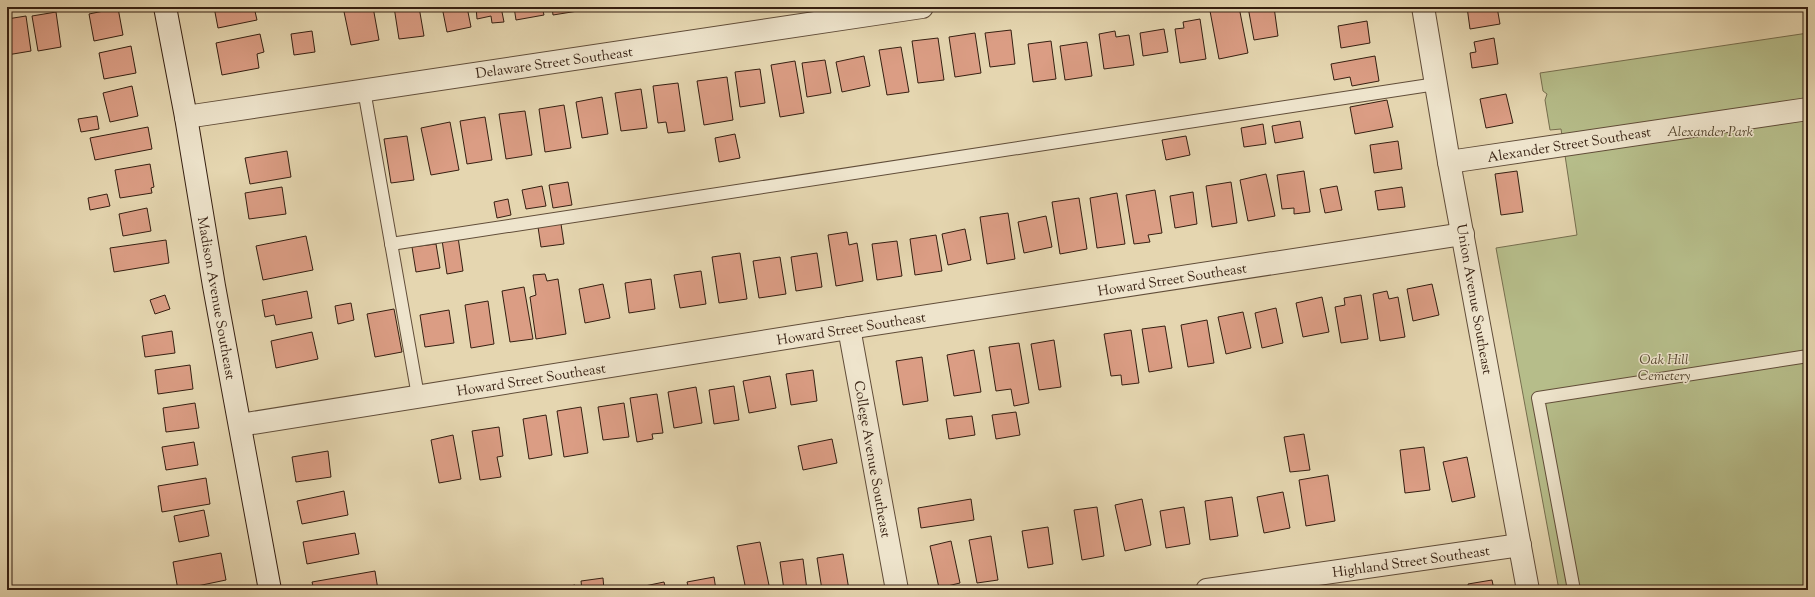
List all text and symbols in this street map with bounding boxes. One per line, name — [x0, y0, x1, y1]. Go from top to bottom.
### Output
street label: Delaware Street Southeast — [474, 43, 634, 85]
street label: Alexander Street Southeast — [1486, 123, 1653, 169]
park label: Alexander Park — [1667, 123, 1754, 143]
street label: Madison Avenue Southeast — [191, 215, 239, 382]
street label: Union Avenue Southeast — [1450, 223, 1496, 376]
street label: Howard Street Southeast — [1096, 259, 1248, 303]
street label: Howard Street Southeast — [775, 308, 927, 352]
park label: Oak Hill Cemetery — [1638, 351, 1691, 387]
street label: Howard Street Southeast — [455, 359, 607, 403]
street label: College Avenue Southeast — [847, 379, 895, 540]
street label: Highland Street Southeast — [1331, 542, 1491, 584]

